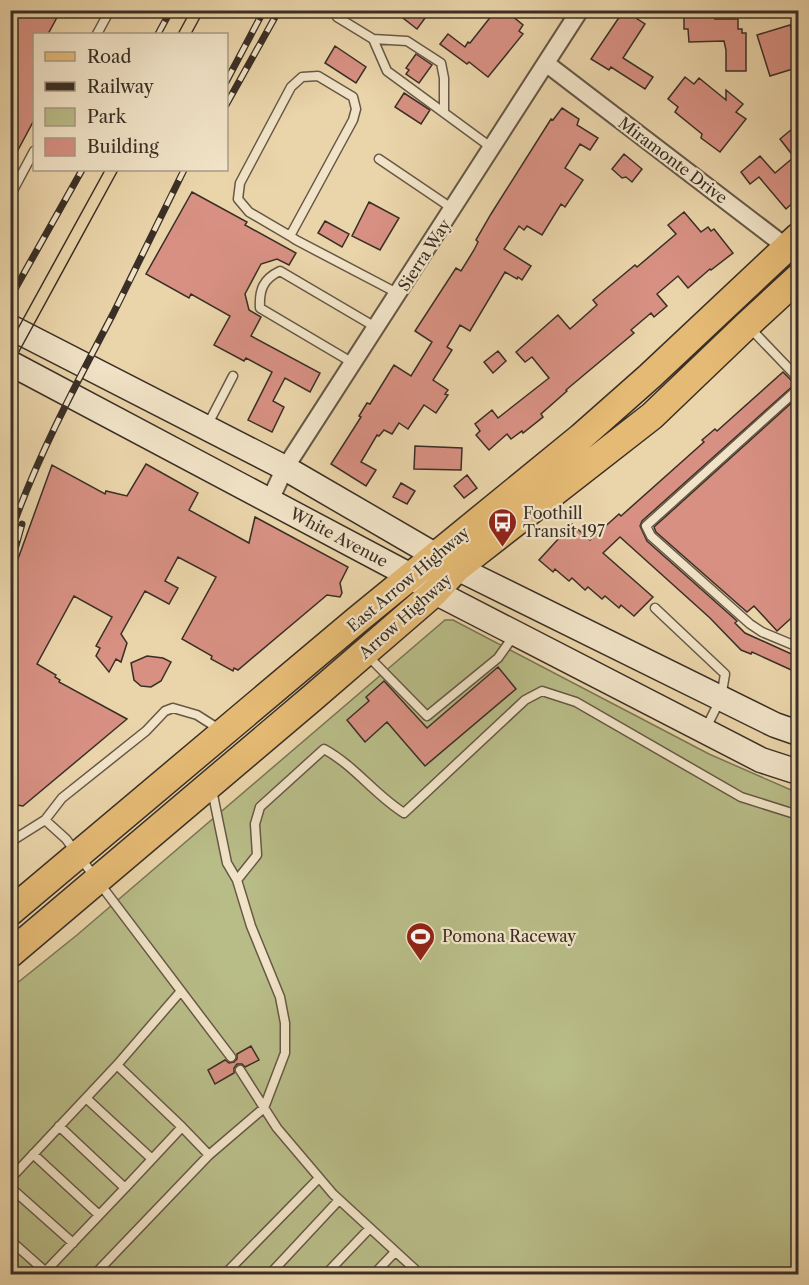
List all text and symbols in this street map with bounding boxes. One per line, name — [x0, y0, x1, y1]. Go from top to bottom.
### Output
legend — [33, 33, 228, 171]
text: Road — [87, 46, 132, 68]
text: Railway — [87, 76, 155, 98]
text: Park — [87, 106, 128, 128]
street label: Miramonte Drive — [615, 113, 731, 208]
text: Building — [87, 136, 159, 158]
street label: Sierra Way — [393, 214, 455, 295]
street label: White Avenue — [286, 502, 391, 571]
place label: Foothill Transit 197 — [523, 503, 605, 541]
bus stop icon: Foothill Transit 197 — [486, 506, 518, 548]
street label: East Arrow Highway — [343, 522, 473, 636]
street label: Arrow Highway — [355, 569, 455, 663]
sports icon: Pomona Raceway — [405, 920, 437, 962]
place label: Pomona Raceway — [442, 926, 577, 946]

